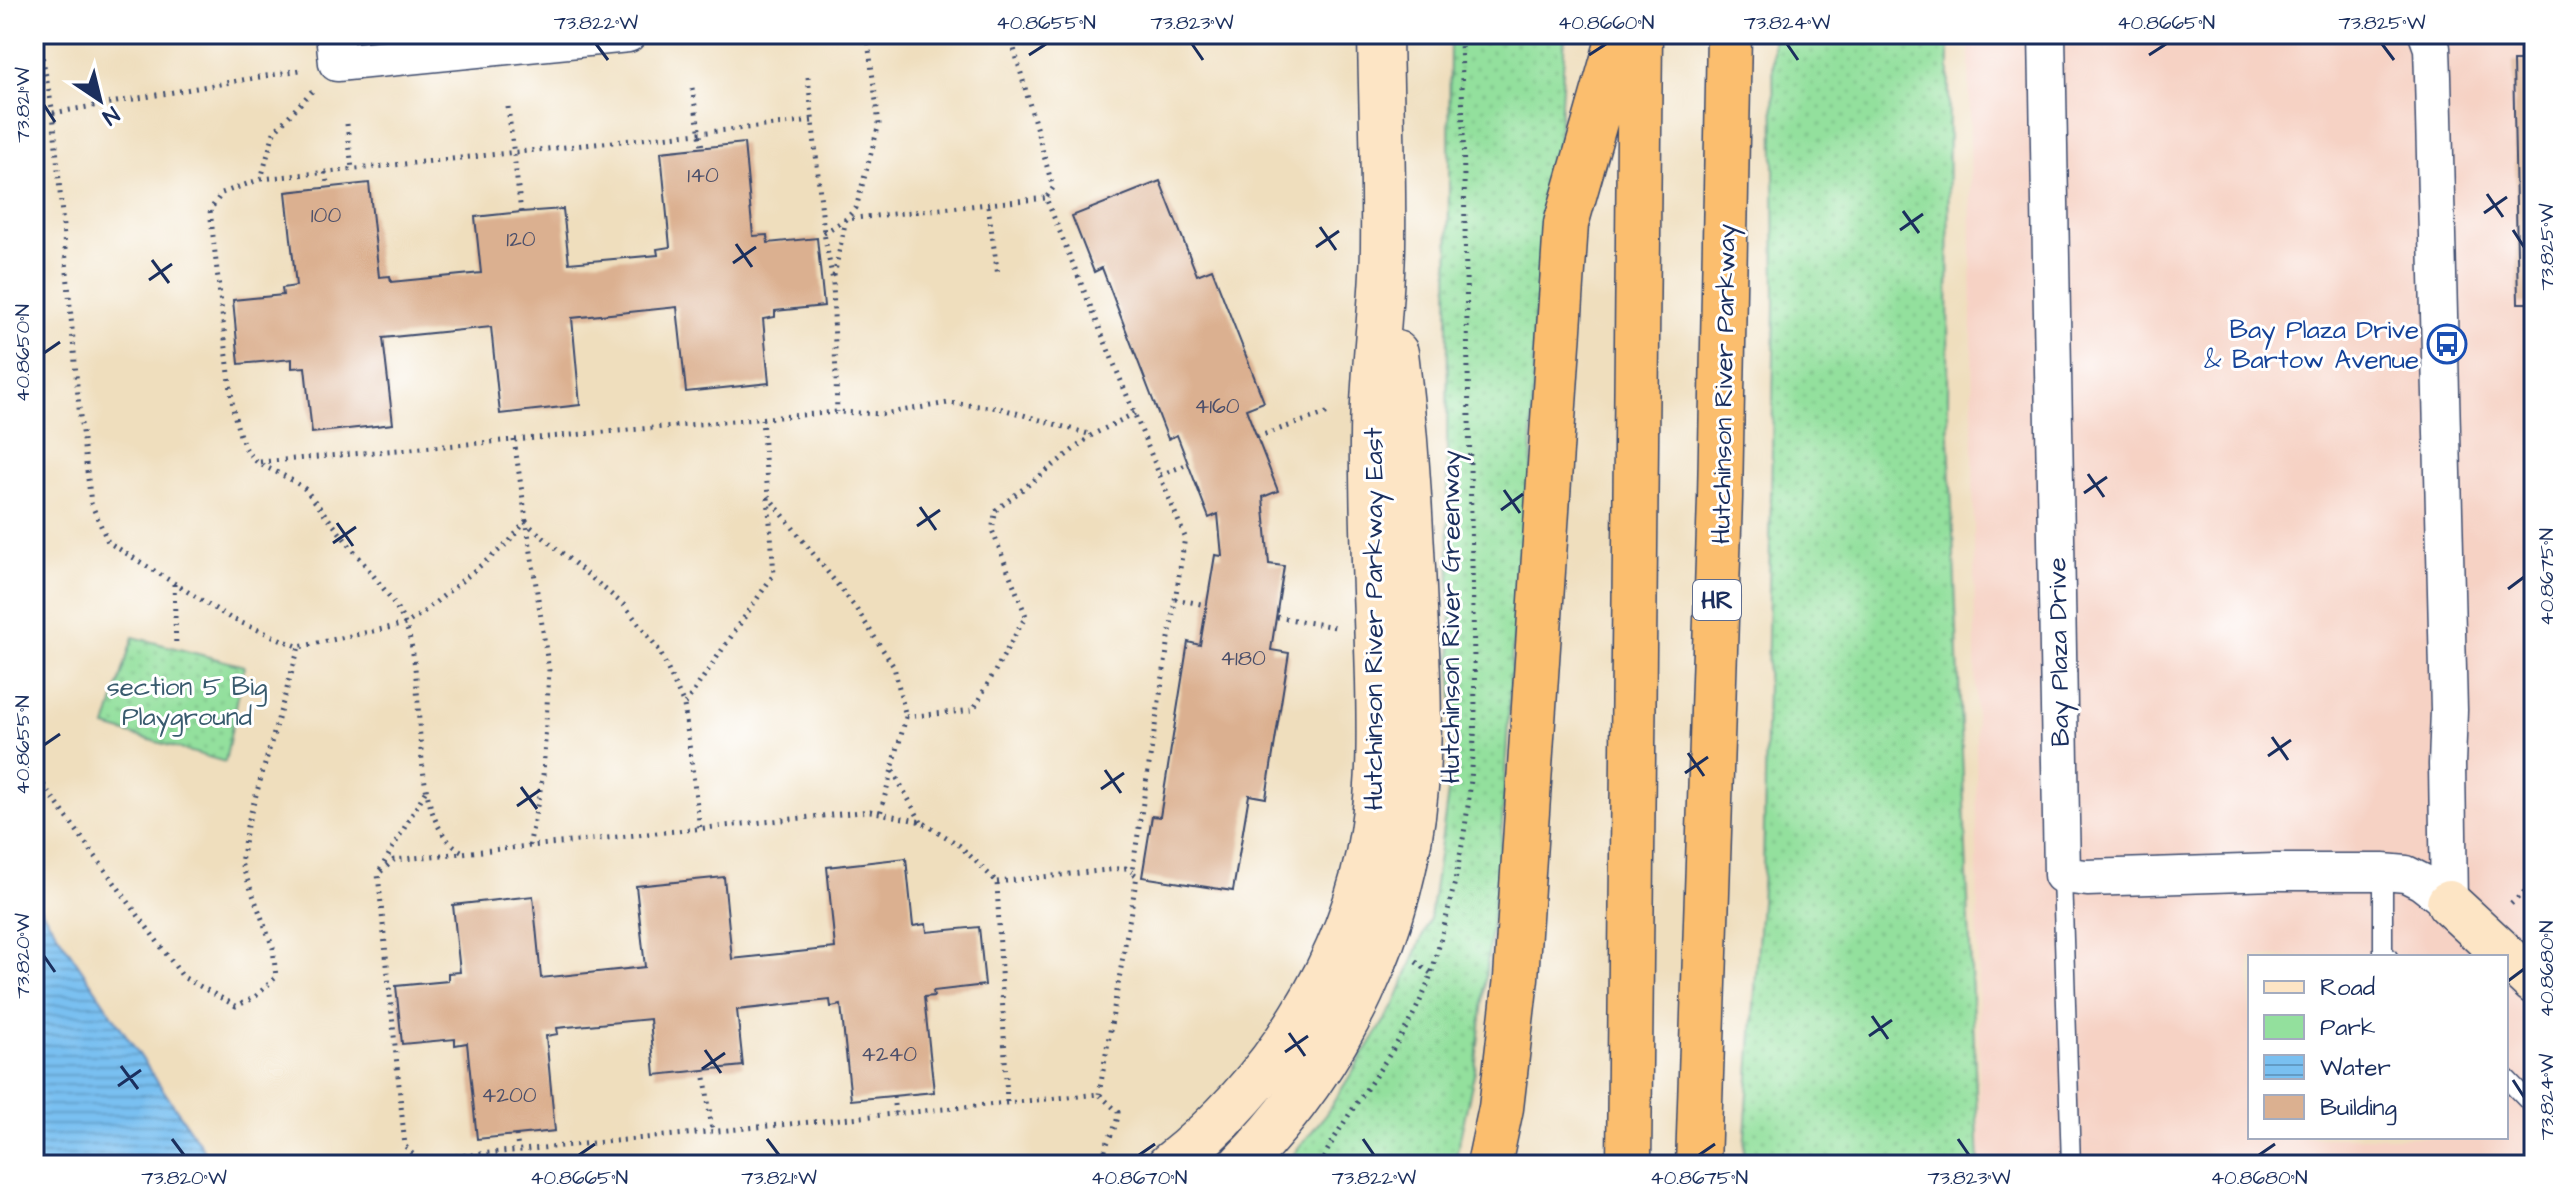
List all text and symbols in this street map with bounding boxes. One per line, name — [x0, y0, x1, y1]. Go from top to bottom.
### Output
text: 73.822°W — [554, 9, 638, 37]
text: 40.8655°N — [996, 9, 1096, 37]
text: 73.823°W — [1150, 9, 1234, 37]
text: 40.8660°N — [1558, 9, 1654, 37]
text: 73.824°W — [1744, 9, 1830, 37]
text: 40.8665°N — [2117, 9, 2215, 37]
text: 73.825°W — [2338, 9, 2426, 37]
north arrow — [60, 60, 140, 140]
text: 73.821°W — [9, 67, 37, 143]
text: N — [96, 99, 125, 132]
house number: 140 — [687, 160, 719, 191]
house number: 100 — [311, 200, 341, 231]
text: 73.825°W — [2533, 203, 2561, 291]
house number: 120 — [506, 224, 536, 255]
street label: Hutchinson River Parkway — [1703, 224, 1747, 544]
text: 40.8650°N — [9, 304, 37, 402]
place label: Bay Plaza Drive & Bartow Avenue — [2204, 312, 2419, 378]
bus stop icon: Bay Plaza Drive & Bartow Avenue — [2426, 323, 2468, 365]
house number: 4160 — [1194, 391, 1240, 422]
street label: Hutchinson River Parkway East — [1356, 427, 1394, 810]
street label: Hutchinson River Greenway — [1433, 450, 1471, 784]
text: 40.8675°N — [2533, 528, 2561, 626]
street label: Bay Plaza Drive — [2039, 557, 2081, 747]
road number: HR — [1693, 580, 1741, 620]
house number: 4180 — [1220, 643, 1266, 674]
park label: section 5 Big Playground — [107, 669, 267, 737]
text: 40.8655°N — [9, 695, 37, 795]
text: 73.820°W — [9, 913, 37, 999]
text: 40.8680°N — [2533, 920, 2561, 1018]
legend — [2248, 955, 2508, 1139]
text: Road — [2320, 971, 2375, 1005]
text: Park — [2320, 1011, 2376, 1045]
house number: 4240 — [861, 1039, 917, 1070]
text: Water — [2320, 1051, 2391, 1085]
text: 73.824°W — [2533, 1054, 2561, 1140]
house number: 4200 — [481, 1080, 537, 1111]
text: Building — [2320, 1091, 2397, 1126]
text: 73.820°W — [141, 1164, 227, 1192]
text: 40.8665°N — [530, 1164, 628, 1192]
text: 73.821°W — [741, 1164, 817, 1192]
text: 40.8670°N — [1091, 1164, 1187, 1192]
text: 73.822°W — [1332, 1164, 1416, 1192]
text: 40.8675°N — [1650, 1164, 1748, 1192]
text: 73.823°W — [1927, 1164, 2011, 1192]
text: 40.8680°N — [2210, 1164, 2308, 1192]

